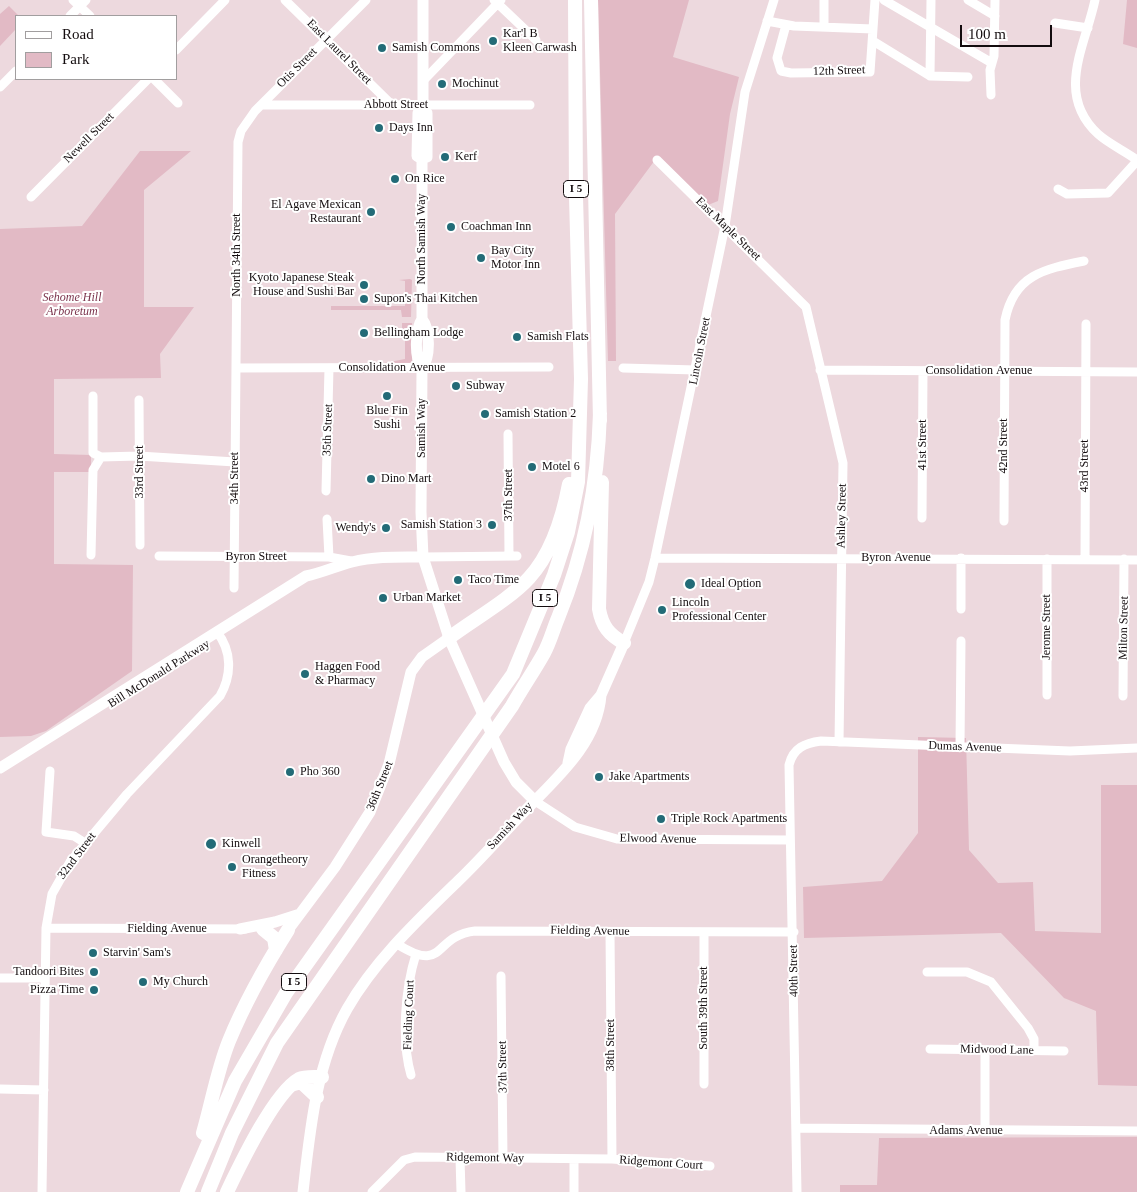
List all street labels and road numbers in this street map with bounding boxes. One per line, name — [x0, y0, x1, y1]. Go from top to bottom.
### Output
street label: East Laurel Street — [304, 17, 374, 87]
street label: Otis Street — [274, 45, 320, 91]
street label: 12th Street — [813, 63, 865, 79]
street label: Abbott Street — [364, 98, 428, 112]
street label: Newell Street — [61, 110, 117, 166]
road number: I 5 — [564, 180, 588, 198]
street label: North Samish Way — [415, 193, 429, 285]
street label: East Maple Street — [692, 194, 764, 264]
street label: North 34th Street — [230, 213, 244, 297]
street label: Lincoln Street — [686, 316, 714, 386]
street label: Consolidation Avenue — [339, 361, 445, 375]
street label: Consolidation Avenue — [926, 364, 1032, 378]
street label: Samish Way — [415, 398, 429, 458]
street label: 35th Street — [320, 404, 336, 456]
street label: 42nd Street — [997, 419, 1011, 473]
street label: 41st Street — [916, 420, 930, 470]
street label: 43rd Street — [1078, 440, 1092, 492]
street label: 33rd Street — [133, 446, 147, 498]
street label: 34th Street — [228, 452, 242, 504]
street label: 37th Street — [502, 469, 516, 521]
street label: Ashley Street — [834, 483, 850, 549]
street label: Byron Street — [226, 550, 286, 564]
street label: Byron Avenue — [861, 551, 931, 565]
road number: I 5 — [532, 590, 558, 606]
street label: Jerome Street — [1040, 594, 1054, 660]
street label: Milton Street — [1116, 596, 1132, 660]
street label: Bill McDonald Parkway — [105, 637, 213, 711]
street label: Dumas Avenue — [928, 739, 1002, 755]
street label: 36th Street — [364, 759, 396, 813]
street label: Samish Way — [484, 799, 536, 853]
street label: 32nd Street — [55, 830, 99, 882]
street label: Elwood Avenue — [620, 831, 696, 847]
street label: Fielding Avenue — [127, 922, 207, 936]
street label: Fielding Avenue — [550, 923, 630, 939]
street label: 40th Street — [786, 945, 802, 997]
street label: South 39th Street — [697, 966, 711, 1050]
road number: I 5 — [282, 974, 306, 990]
street label: Fielding Court — [401, 980, 417, 1050]
street label: 38th Street — [604, 1019, 618, 1071]
street label: 37th Street — [495, 1041, 511, 1093]
street label: Midwood Lane — [960, 1042, 1034, 1058]
street label: Adams Avenue — [929, 1124, 1003, 1138]
street label: Ridgemont Way — [446, 1150, 524, 1166]
street label: Ridgemont Court — [619, 1153, 703, 1173]

